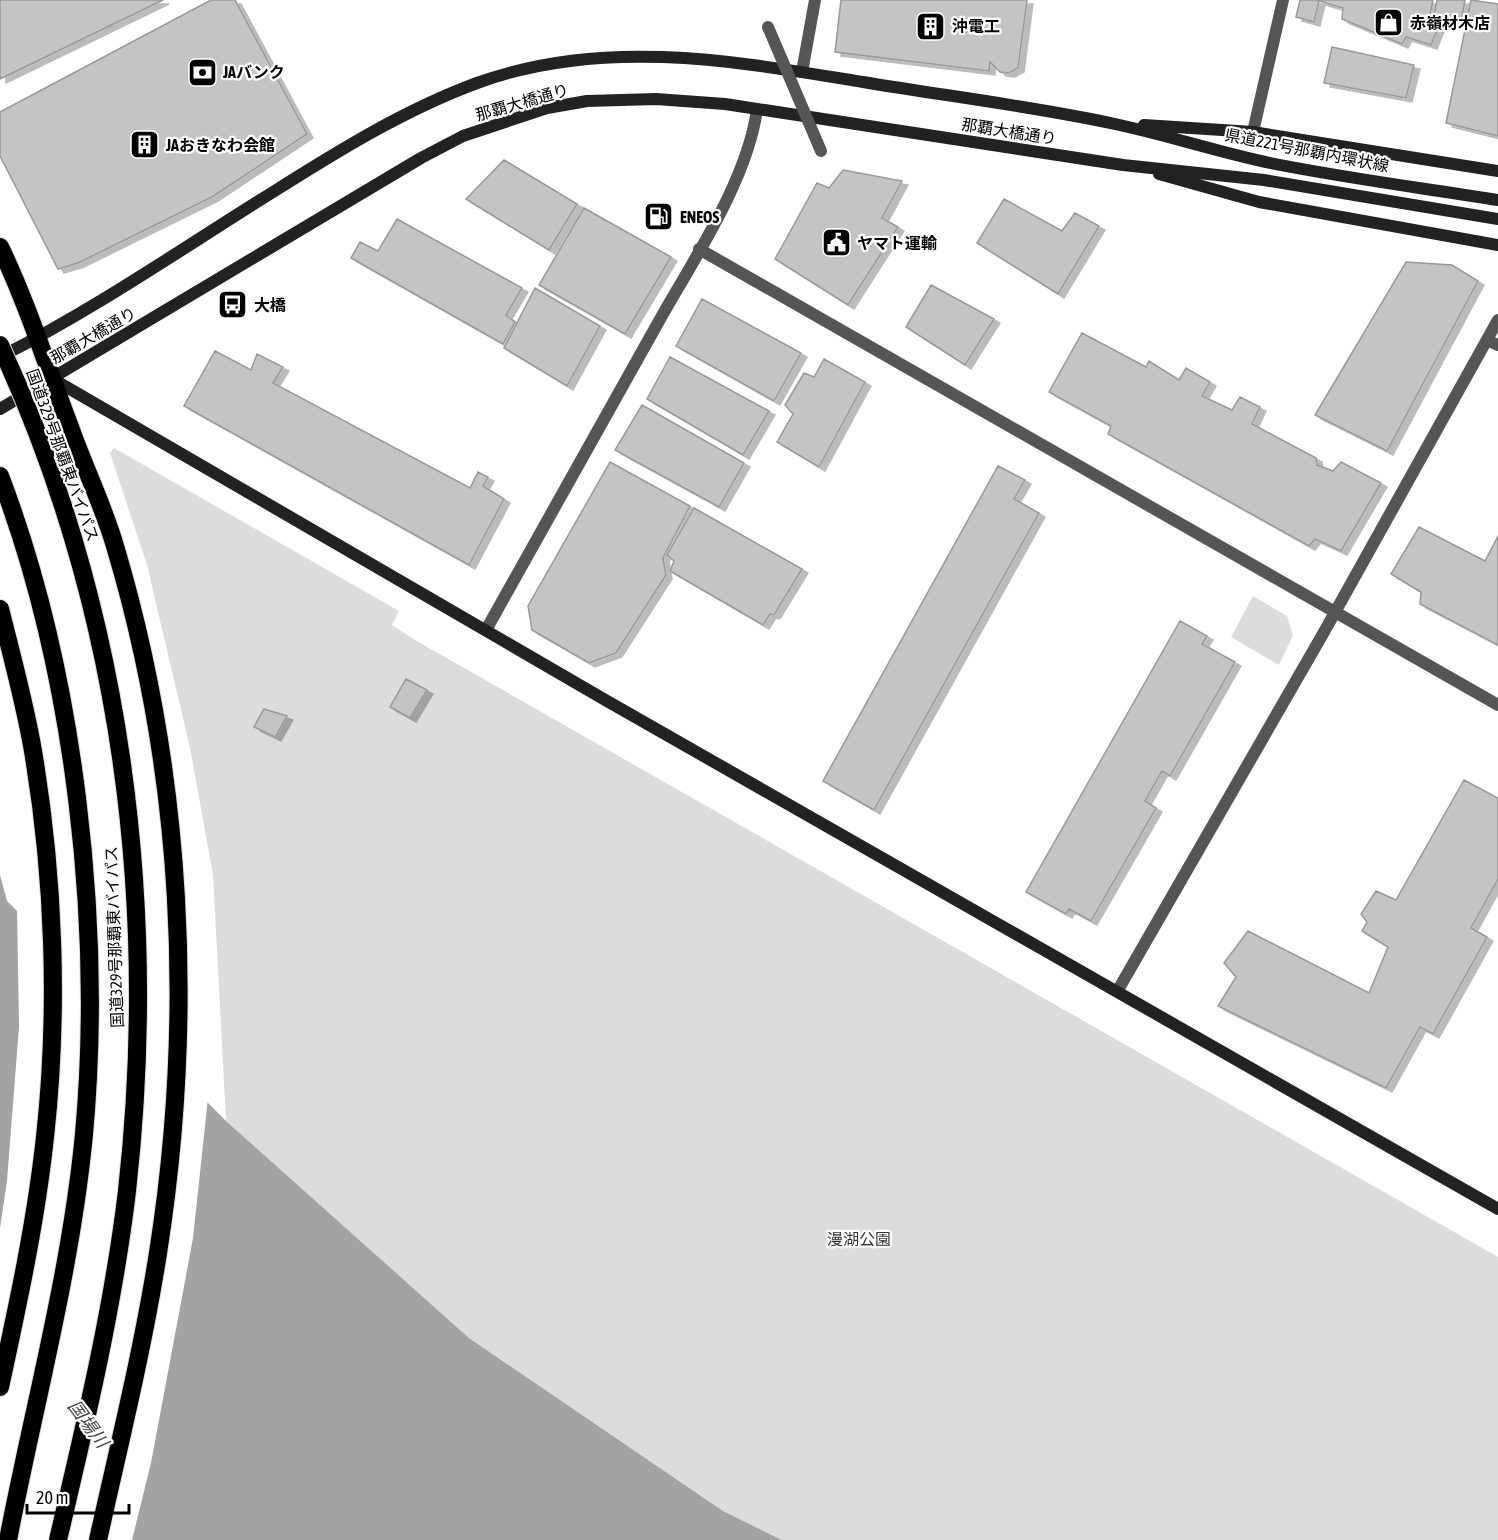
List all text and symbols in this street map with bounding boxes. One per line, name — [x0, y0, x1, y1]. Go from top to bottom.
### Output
shop icon: 赤嶺材木店 — [1373, 7, 1405, 39]
building icon: 沖電工 — [915, 10, 947, 42]
place label: 赤嶺材木店 — [1410, 14, 1490, 32]
place label: 沖電工 — [952, 17, 1000, 35]
bank icon: JAバンク — [186, 56, 218, 88]
place label: JAバンク — [222, 63, 285, 81]
street label: 那覇大橋通り — [473, 80, 571, 124]
street label: 那覇大橋通り — [960, 115, 1058, 147]
street label: 県道221号那覇内環状線 — [1224, 125, 1390, 175]
building icon: JAおきなわ会館 — [129, 129, 161, 161]
place label: JAおきなわ会館 — [165, 136, 275, 154]
fuel station icon: ENEOS — [643, 201, 675, 233]
place label: ENEOS — [680, 208, 719, 226]
public building icon: ヤマト運輸 — [820, 227, 852, 259]
place label: ヤマト運輸 — [857, 234, 937, 252]
bus stop icon: 大橋 — [217, 289, 249, 321]
place label: 大橋 — [254, 296, 286, 314]
street label: 那覇大橋通り — [47, 303, 139, 367]
street label: 国道329号那覇東バイパス — [23, 366, 103, 544]
street label: 国道329号那覇東バイパス — [102, 846, 126, 1028]
park label: 漫湖公園 — [827, 1230, 891, 1248]
water label: 国場川 — [64, 1396, 114, 1453]
scale bar — [27, 1477, 129, 1515]
text: 20 m — [36, 1487, 68, 1508]

